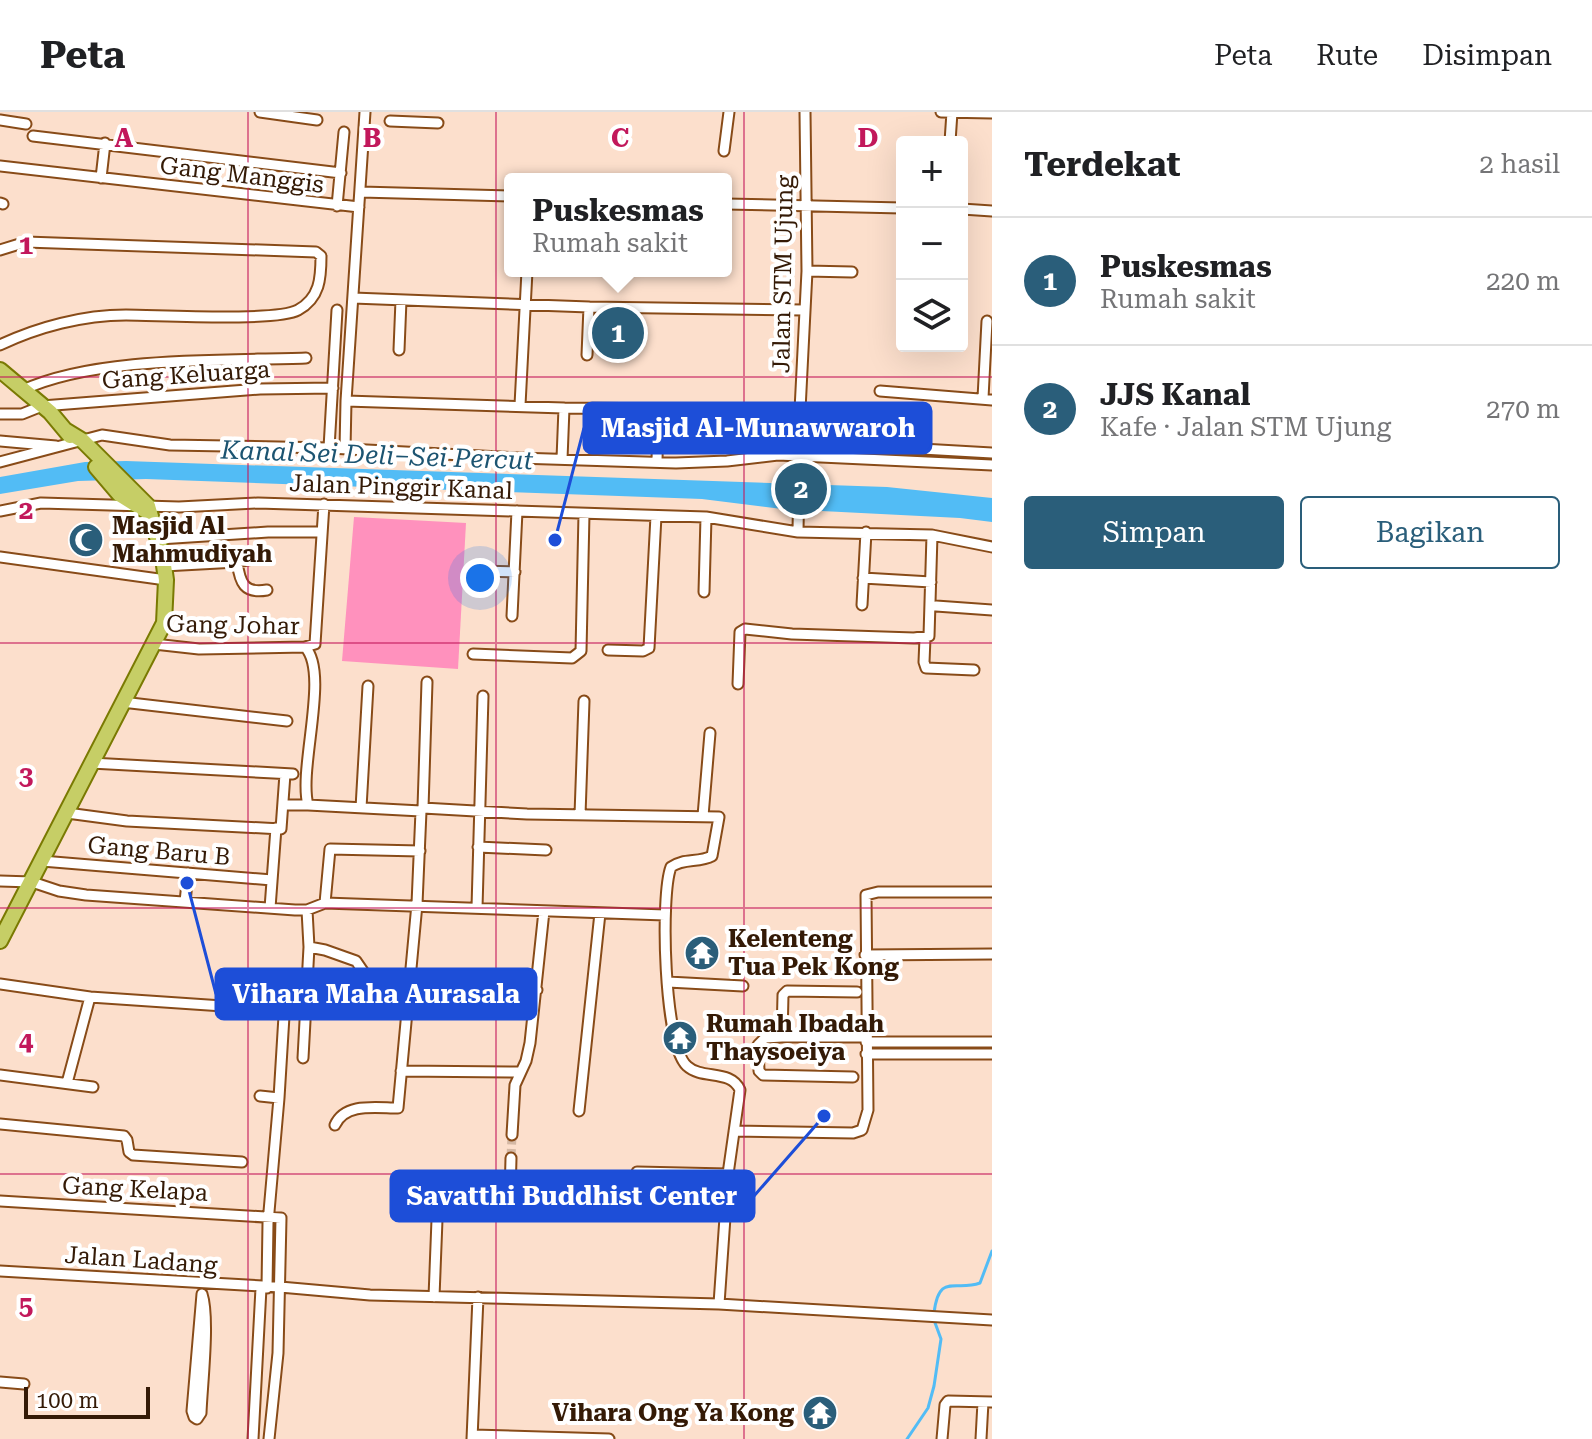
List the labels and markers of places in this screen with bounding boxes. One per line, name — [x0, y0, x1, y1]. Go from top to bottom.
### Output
pin: 1 — [592, 303, 644, 363]
callout: Masjid Al-Munawwaroh — [584, 403, 931, 453]
pin: 2 — [775, 459, 827, 519]
place label: Masjid Al Mahmudiyah — [112, 512, 272, 568]
mosque icon: Masjid Al Mahmudiyah — [67, 521, 105, 559]
place label: Kelenteng Tua Pek Kong — [728, 925, 899, 981]
temple icon: Kelenteng Tua Pek Kong — [683, 934, 721, 972]
callout: Vihara Maha Aurasala — [216, 969, 536, 1019]
place label: Rumah Ibadah Thaysoeiya — [706, 1010, 884, 1066]
temple icon: Rumah Ibadah Thaysoeiya — [661, 1019, 699, 1057]
callout: Savatthi Buddhist Center — [391, 1171, 754, 1221]
temple icon: Vihara Ong Ya Kong — [801, 1394, 839, 1432]
place label: Vihara Ong Ya Kong — [552, 1399, 794, 1427]

